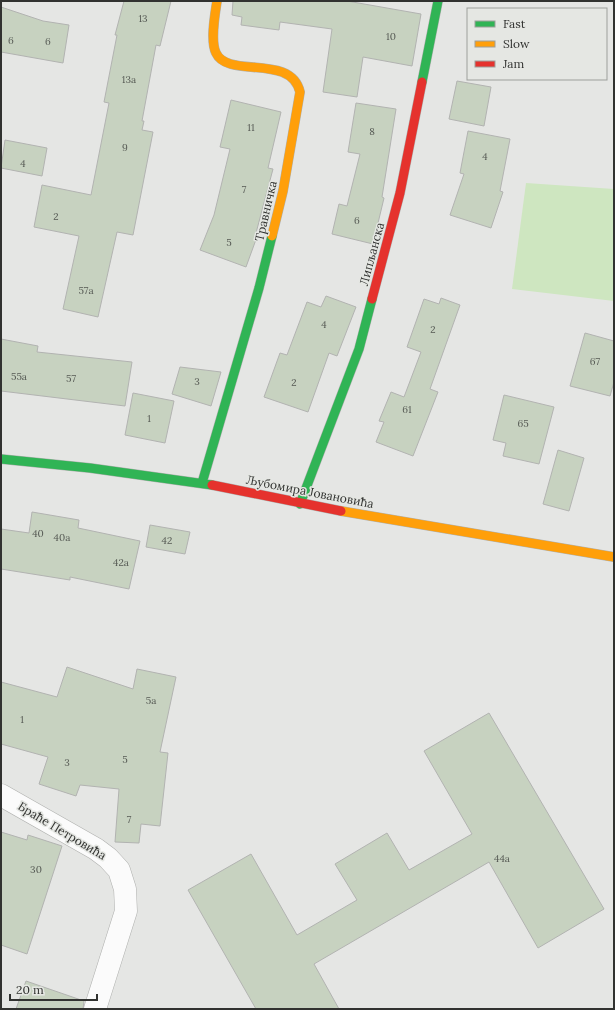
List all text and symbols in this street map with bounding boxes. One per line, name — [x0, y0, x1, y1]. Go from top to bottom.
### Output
legend — [467, 8, 607, 80]
house number: 13 — [138, 12, 148, 25]
text: Fast — [503, 16, 526, 31]
house number: 10 — [386, 30, 396, 43]
house number: 6 — [8, 34, 14, 47]
house number: 6 — [45, 35, 51, 48]
text: Slow — [503, 36, 530, 51]
text: Jam — [502, 56, 524, 71]
house number: 13a — [122, 73, 136, 86]
house number: 11 — [247, 121, 255, 134]
house number: 8 — [369, 125, 375, 138]
house number: 9 — [122, 141, 128, 154]
house number: 4 — [482, 150, 488, 163]
house number: 4 — [20, 157, 26, 170]
street label: Травничка — [251, 179, 280, 243]
house number: 7 — [242, 183, 247, 196]
house number: 2 — [53, 210, 59, 223]
house number: 6 — [354, 214, 360, 227]
street label: Липљанска — [356, 221, 387, 287]
house number: 5 — [226, 236, 232, 249]
house number: 57a — [78, 284, 94, 297]
house number: 4 — [321, 318, 327, 331]
house number: 2 — [430, 323, 436, 336]
house number: 67 — [590, 355, 601, 368]
house number: 55a — [11, 370, 27, 383]
house number: 57 — [66, 372, 76, 385]
house number: 3 — [194, 375, 200, 388]
house number: 2 — [291, 376, 297, 389]
house number: 61 — [402, 403, 412, 416]
house number: 1 — [147, 412, 151, 425]
house number: 65 — [517, 417, 529, 430]
street label: Љубомира Јовановића — [245, 472, 375, 511]
house number: 40 — [32, 527, 44, 540]
house number: 40a — [54, 531, 70, 544]
house number: 42 — [162, 534, 172, 547]
house number: 42a — [113, 556, 129, 569]
house number: 5a — [146, 694, 156, 707]
house number: 1 — [20, 713, 24, 726]
house number: 5 — [122, 753, 128, 766]
house number: 3 — [64, 756, 70, 769]
street label: Браће Петровића — [15, 798, 109, 863]
house number: 7 — [127, 813, 132, 826]
house number: 44a — [494, 852, 510, 865]
house number: 30 — [30, 863, 42, 876]
scale bar — [10, 976, 97, 1002]
text: 20 m — [16, 982, 44, 997]

